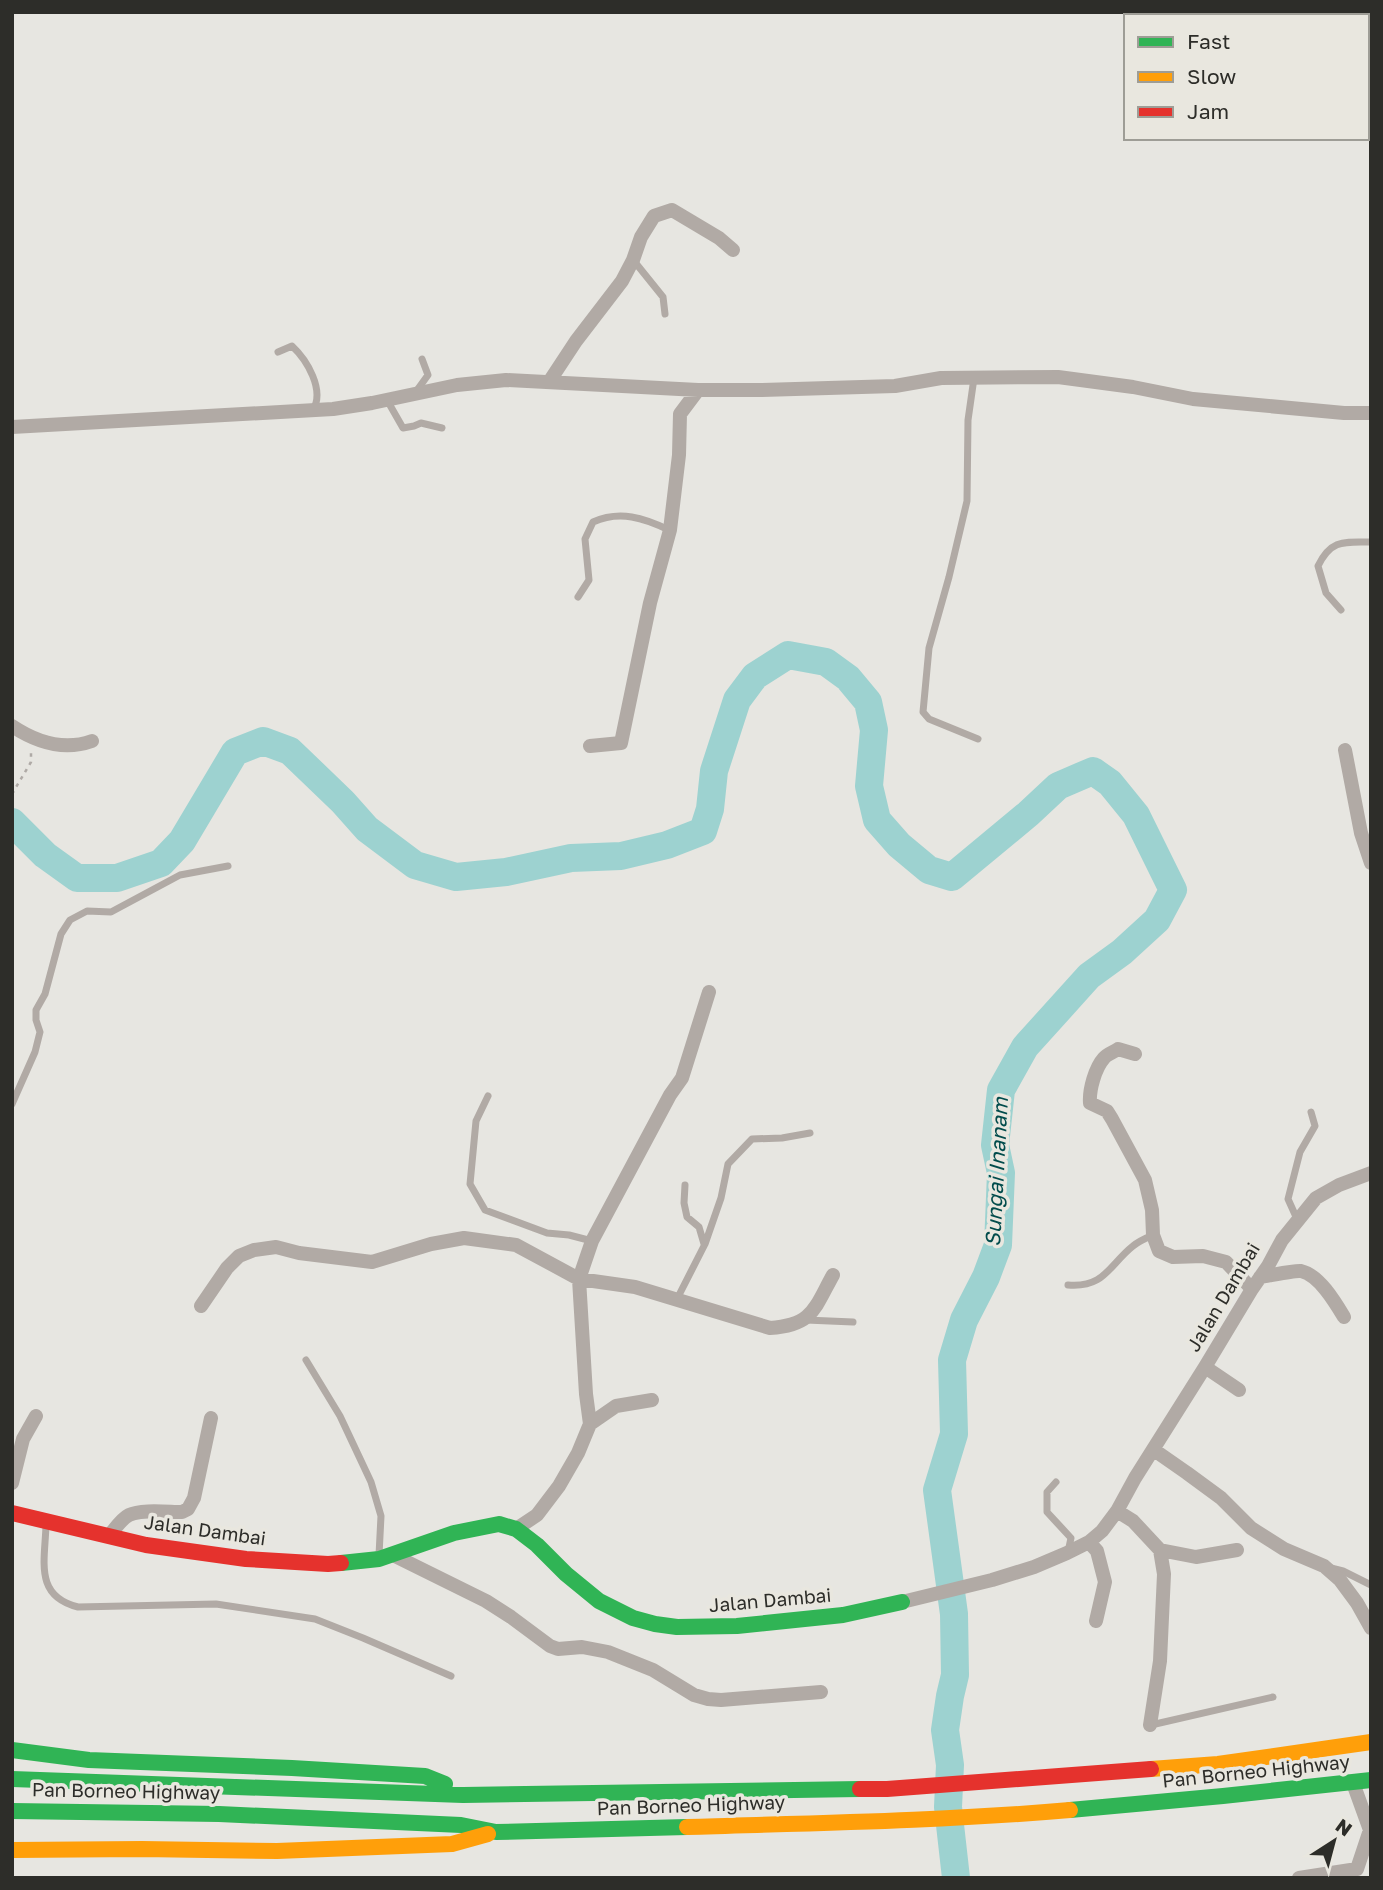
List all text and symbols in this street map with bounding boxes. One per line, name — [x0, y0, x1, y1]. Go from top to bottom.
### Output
legend — [1124, 14, 1369, 140]
text: Fast — [1187, 28, 1230, 54]
text: Slow — [1187, 63, 1236, 89]
text: Jam — [1187, 98, 1229, 124]
water label: Sungai Inanam — [979, 1095, 1013, 1247]
street label: Jalan Dambai — [1181, 1238, 1264, 1355]
street label: Jalan Dambai — [143, 1510, 268, 1549]
street label: Jalan Dambai — [708, 1583, 832, 1616]
street label: Pan Borneo Highway — [1161, 1749, 1351, 1792]
street label: Pan Borneo Highway — [32, 1777, 221, 1804]
street label: Pan Borneo Highway — [596, 1790, 786, 1819]
north arrow — [1299, 1806, 1369, 1876]
text: N — [1332, 1813, 1357, 1840]

